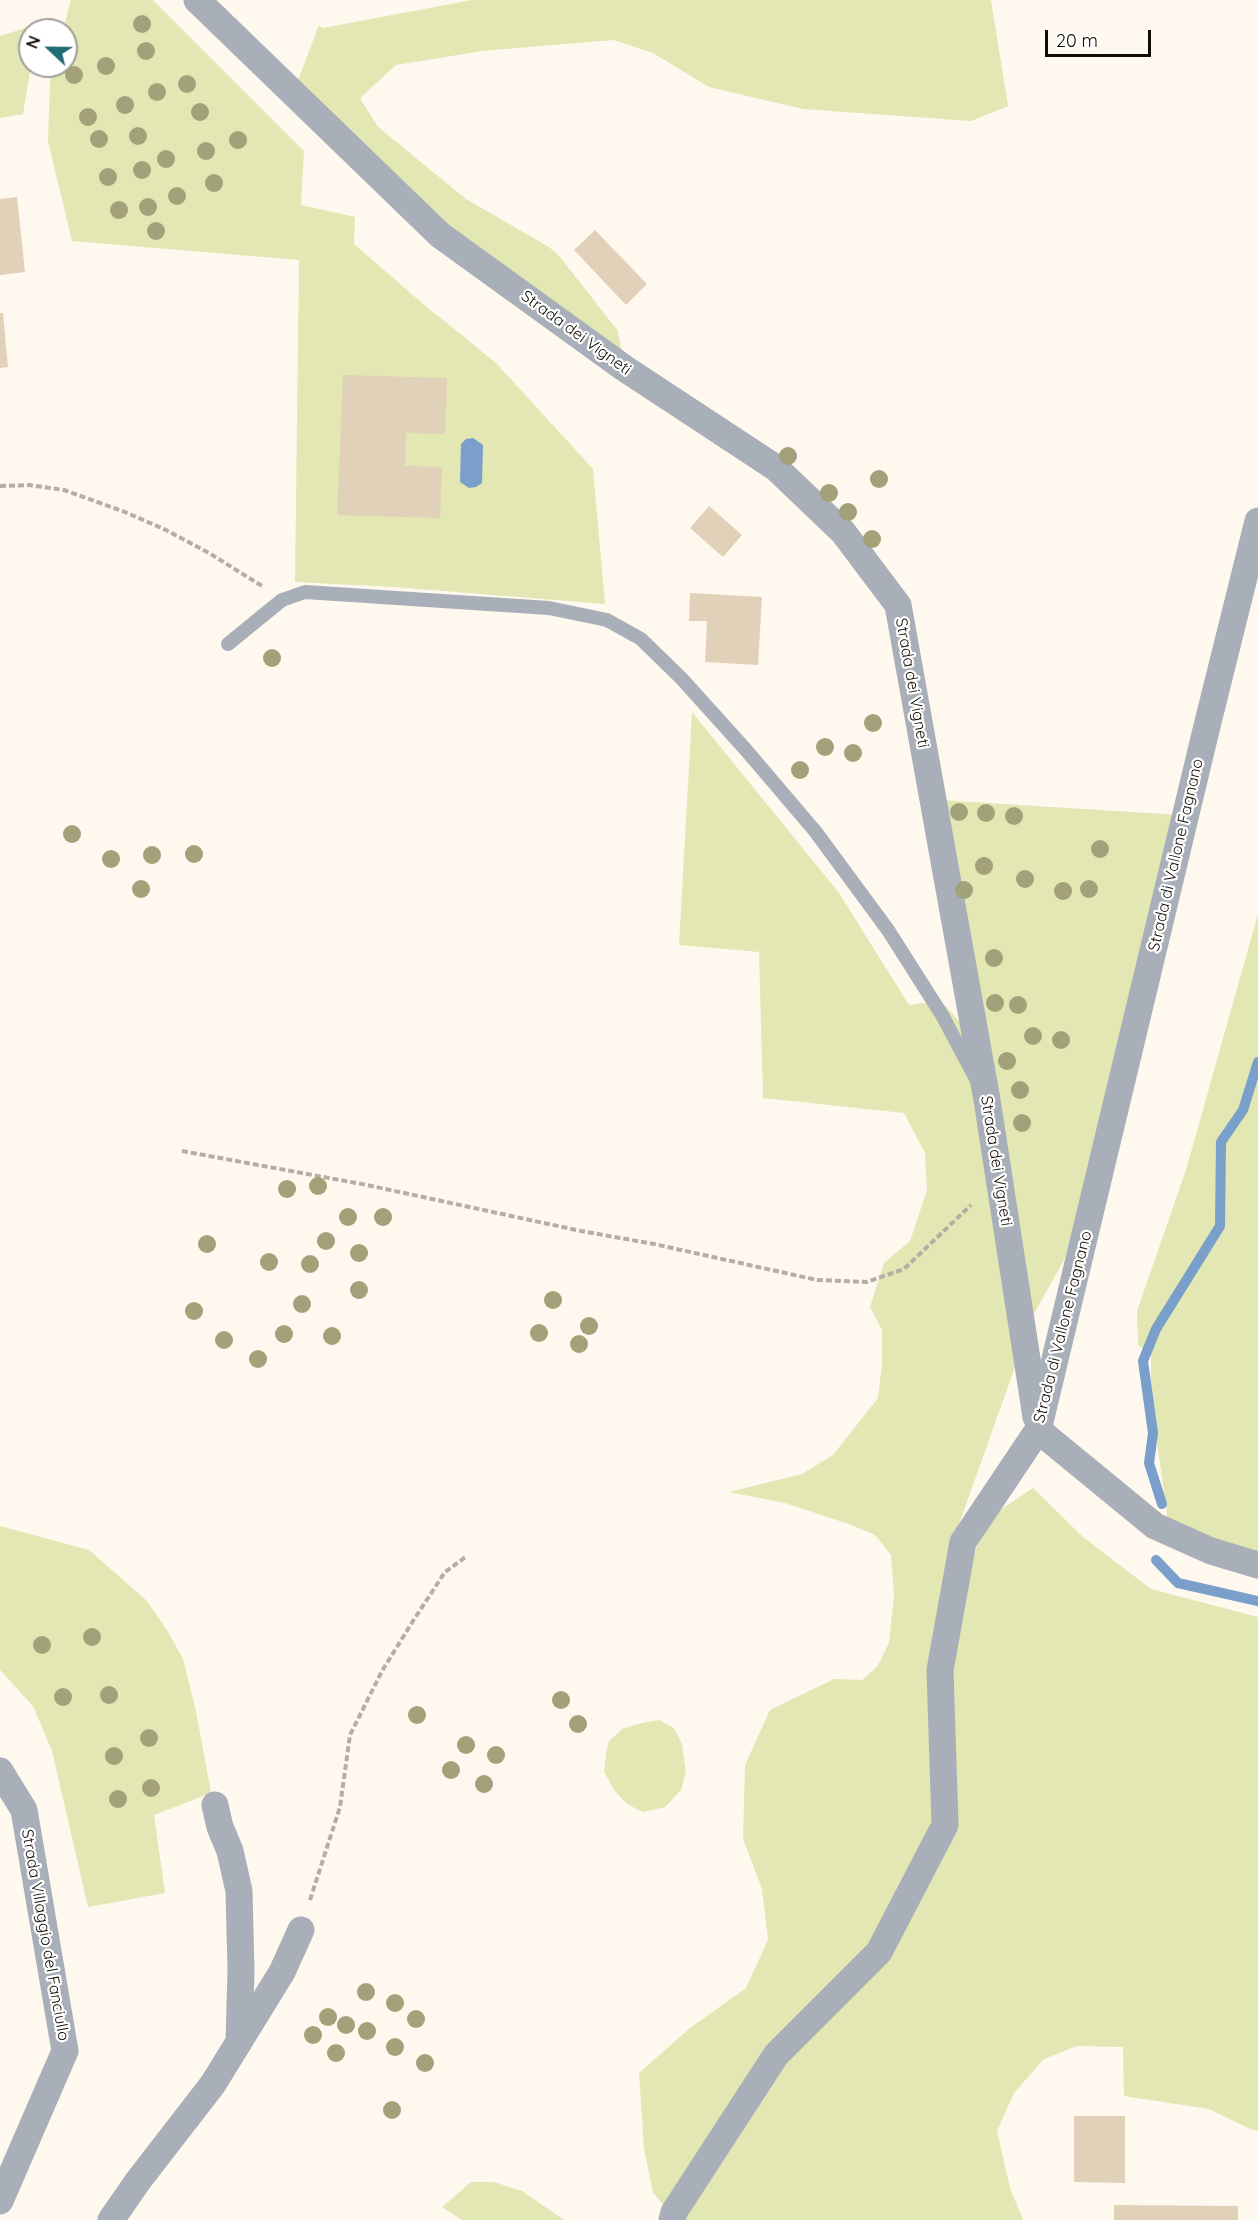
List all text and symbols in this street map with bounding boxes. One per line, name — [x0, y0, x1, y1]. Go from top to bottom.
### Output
north arrow — [18, 18, 78, 78]
scale bar — [1048, 18, 1154, 56]
text: 20 m — [1056, 29, 1098, 52]
text: N — [22, 33, 45, 51]
street label: Strada dei Vigneti — [517, 287, 635, 379]
street label: Strada dei Vigneti — [891, 617, 933, 749]
street label: Strada di Vallone Fagnano — [1144, 757, 1208, 953]
street label: Strada dei Vigneti — [976, 1095, 1016, 1227]
street label: Strada di Vallone Fagnano — [1030, 1229, 1096, 1425]
street label: Strada Villaggio del Fanciullo — [17, 1828, 73, 2042]

